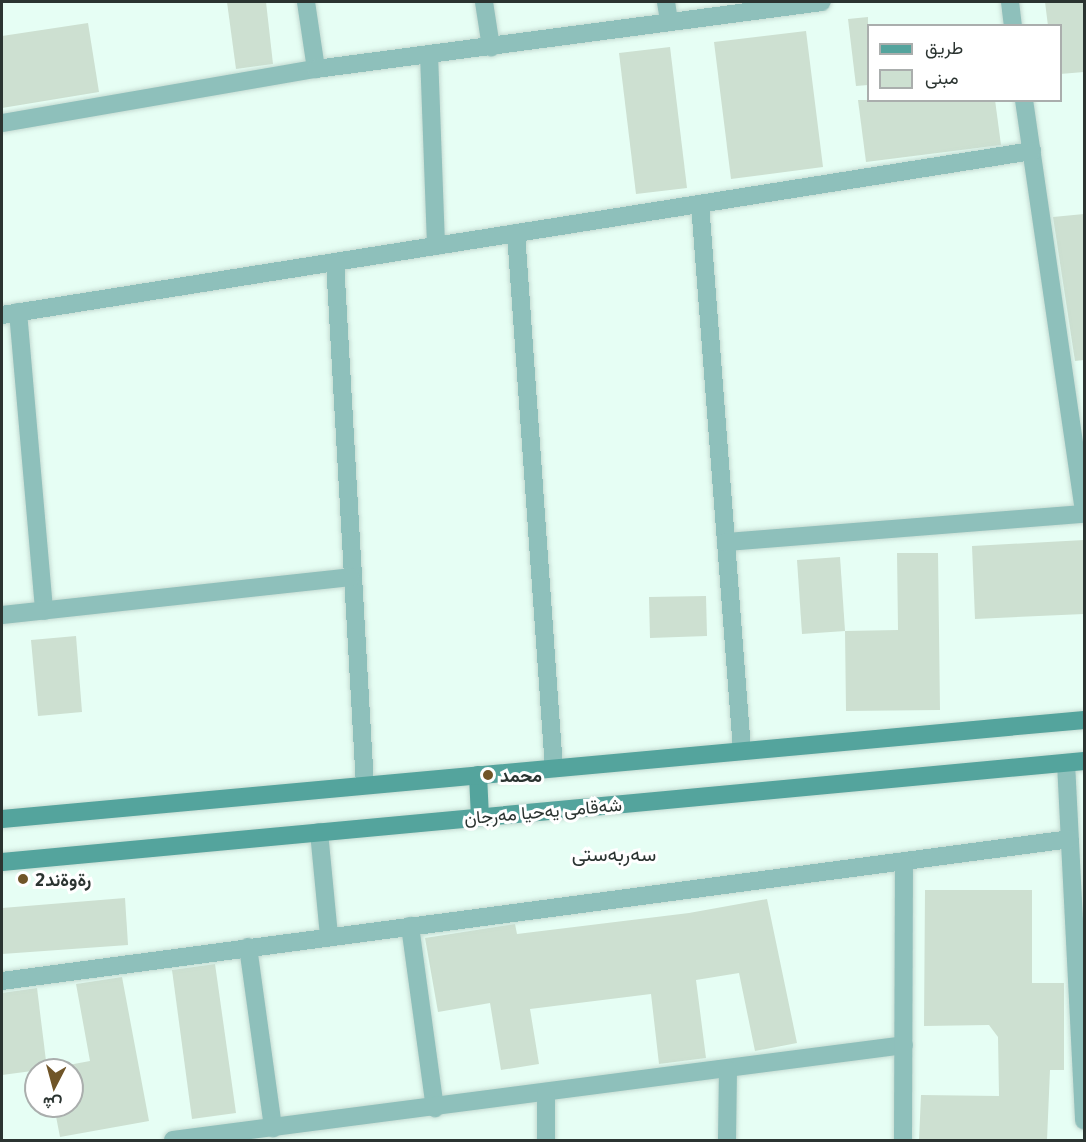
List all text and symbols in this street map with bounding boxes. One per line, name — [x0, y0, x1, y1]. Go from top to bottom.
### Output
legend — [867, 24, 1062, 102]
text: طريق — [925, 35, 963, 59]
text: مبنى — [925, 65, 959, 89]
place label: محمد — [500, 764, 542, 786]
marker: محمد — [481, 768, 495, 782]
street label: شەقامی یەحیا مەرجان — [463, 793, 623, 829]
district label: سه‌ربه‌ستی — [572, 841, 656, 865]
place label: رةوةند2 — [35, 868, 91, 890]
marker: رةوةند2 — [16, 872, 30, 886]
north arrow — [24, 1058, 84, 1118]
text: ش — [42, 1092, 63, 1116]

